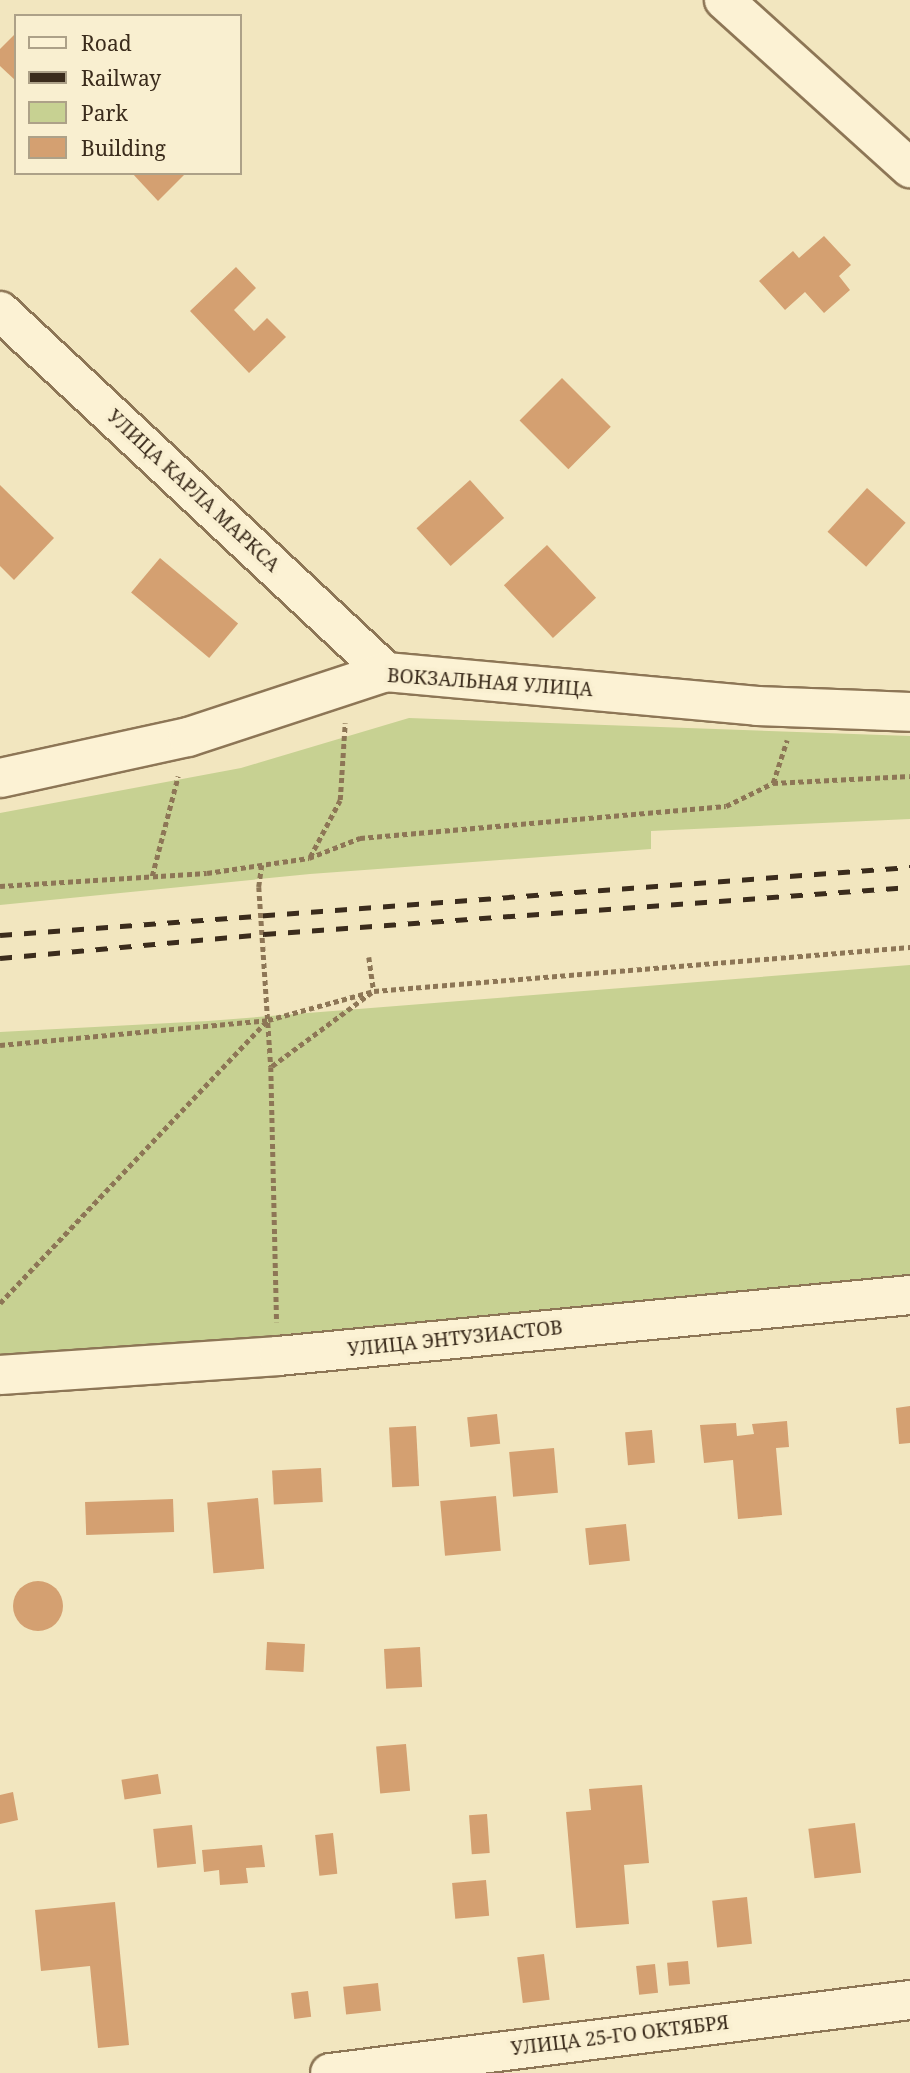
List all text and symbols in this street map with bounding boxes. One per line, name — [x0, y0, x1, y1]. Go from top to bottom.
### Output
legend — [14, 14, 242, 175]
text: Road — [81, 29, 132, 57]
text: Railway — [81, 64, 161, 92]
text: Park — [81, 99, 128, 127]
text: Building — [81, 134, 166, 162]
street label: УЛИЦА КАРЛА МАРКСА — [102, 405, 284, 577]
street label: ВОКЗАЛЬНАЯ УЛИЦА — [386, 664, 594, 702]
street label: УЛИЦА ЭНТУЗИАСТОВ — [346, 1316, 564, 1362]
street label: УЛИЦА 25-ГО ОКТЯБРЯ — [510, 2011, 730, 2061]

